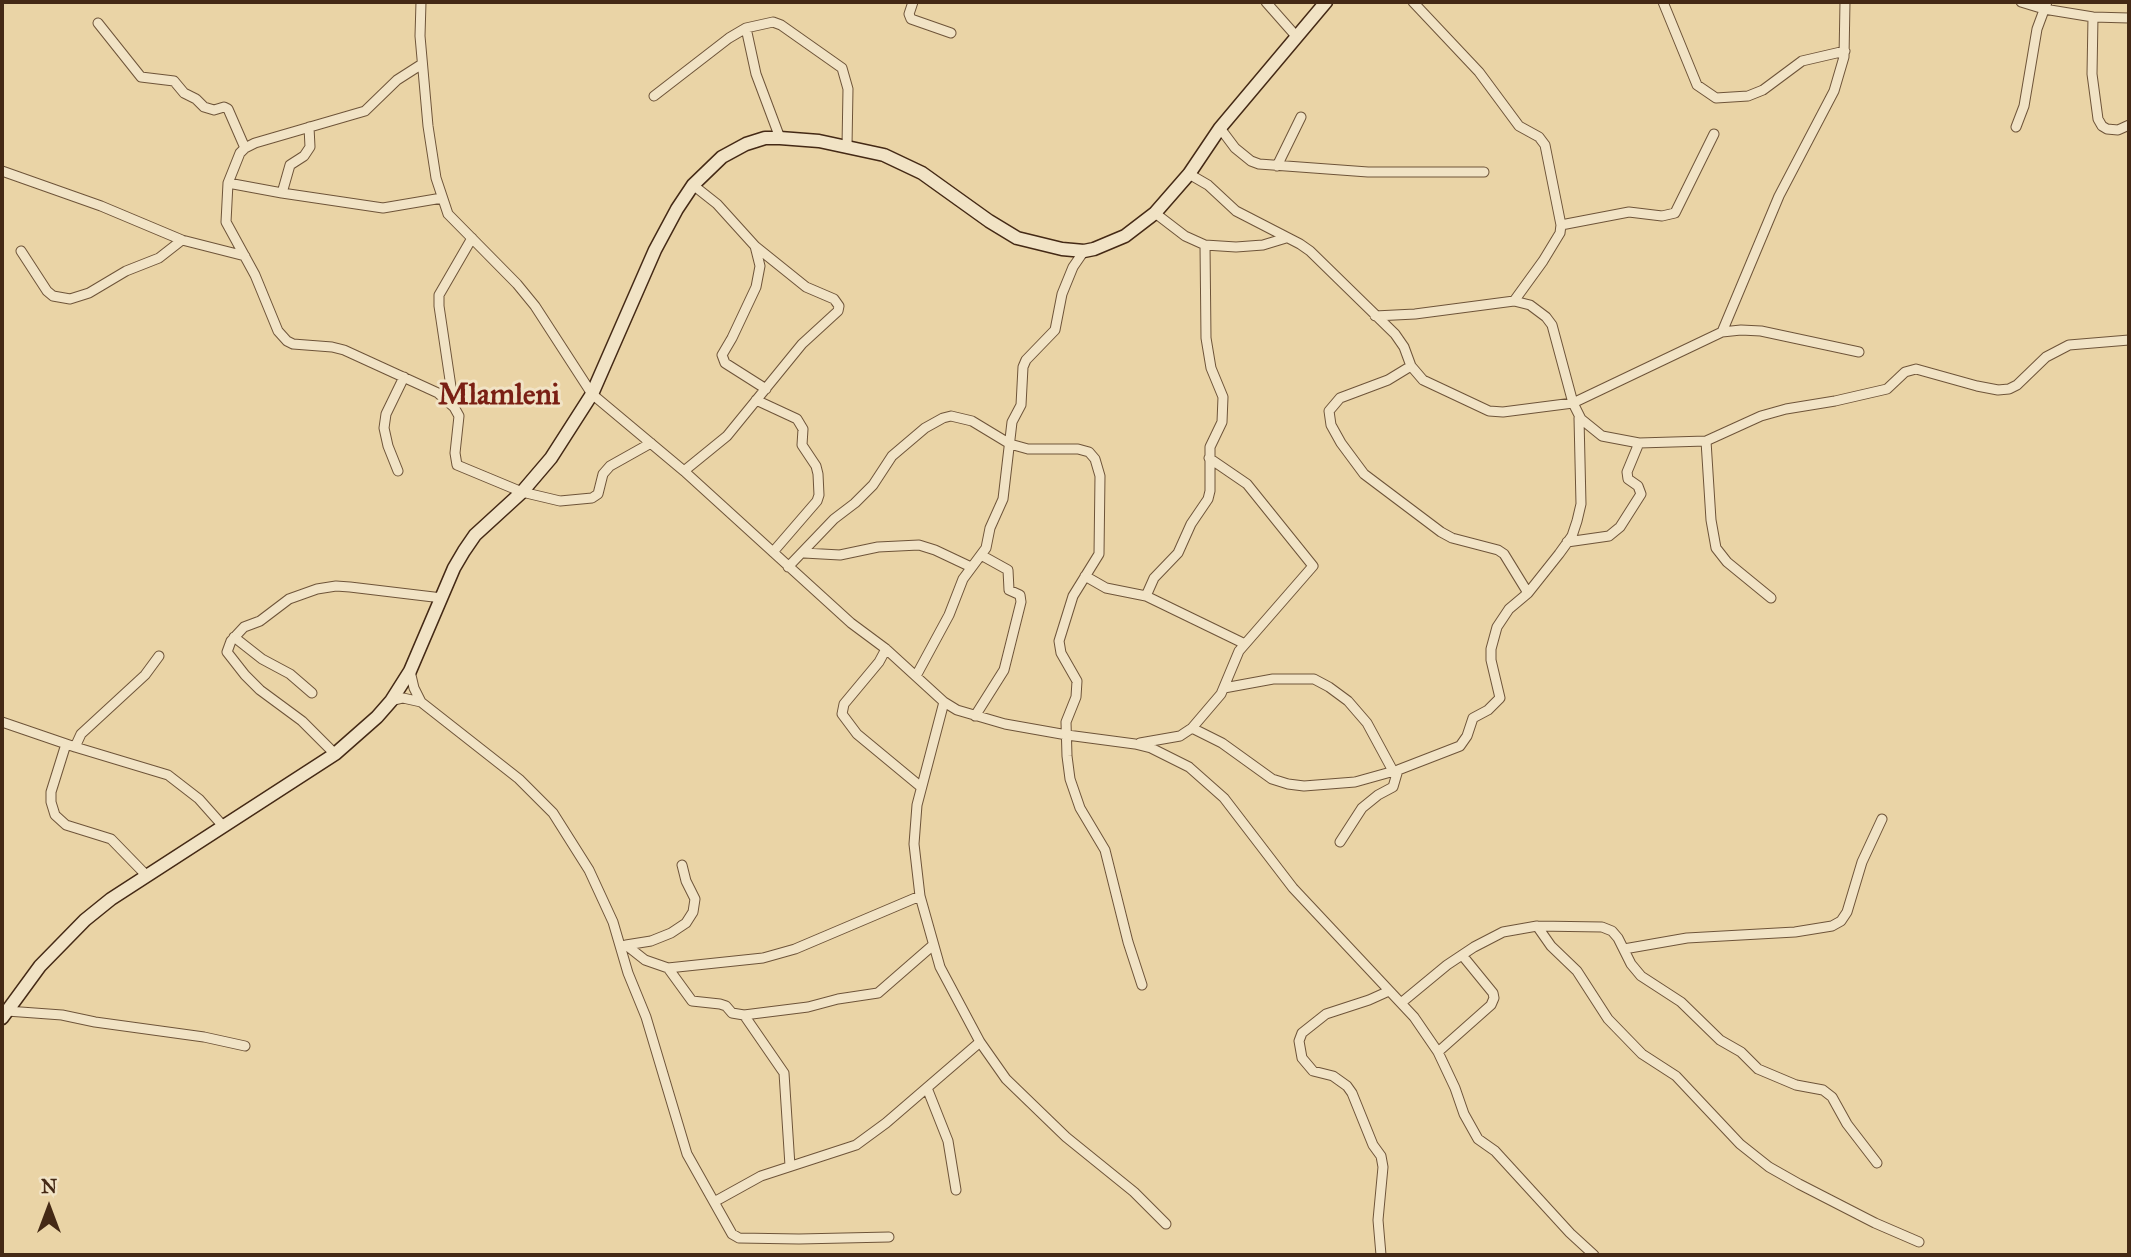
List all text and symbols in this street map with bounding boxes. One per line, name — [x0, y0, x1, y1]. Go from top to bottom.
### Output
district label: Mlamleni — [438, 379, 560, 415]
north arrow — [14, 1173, 84, 1243]
text: N — [41, 1175, 57, 1198]

